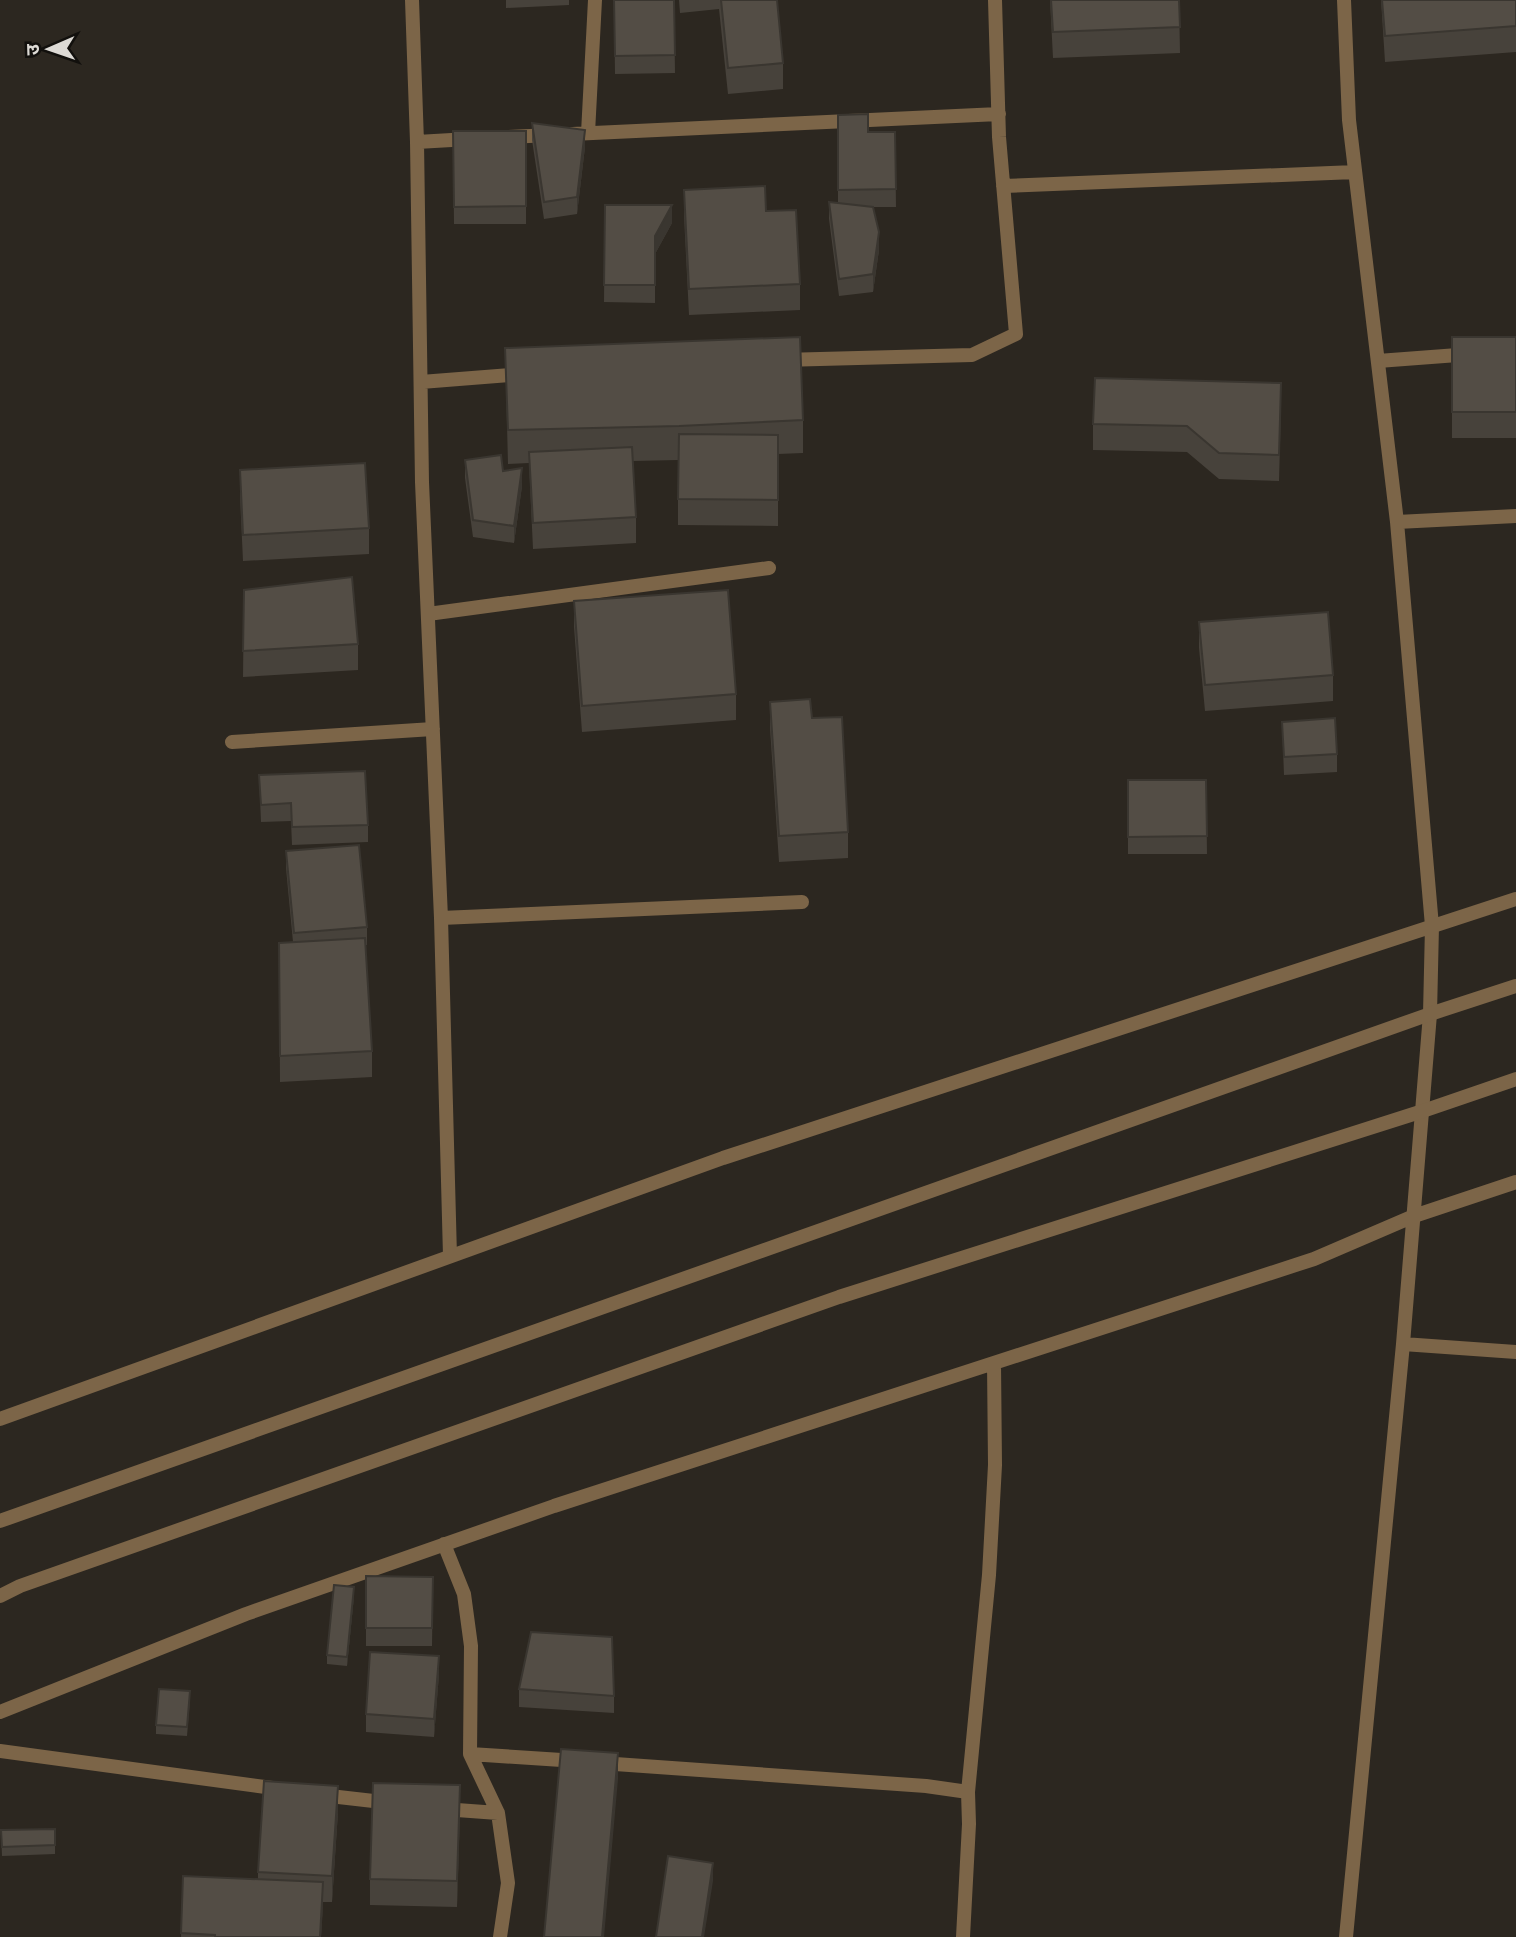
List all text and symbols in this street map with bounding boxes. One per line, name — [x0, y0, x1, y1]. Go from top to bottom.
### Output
north arrow — [14, 14, 84, 84]
text: उ — [22, 43, 44, 56]

